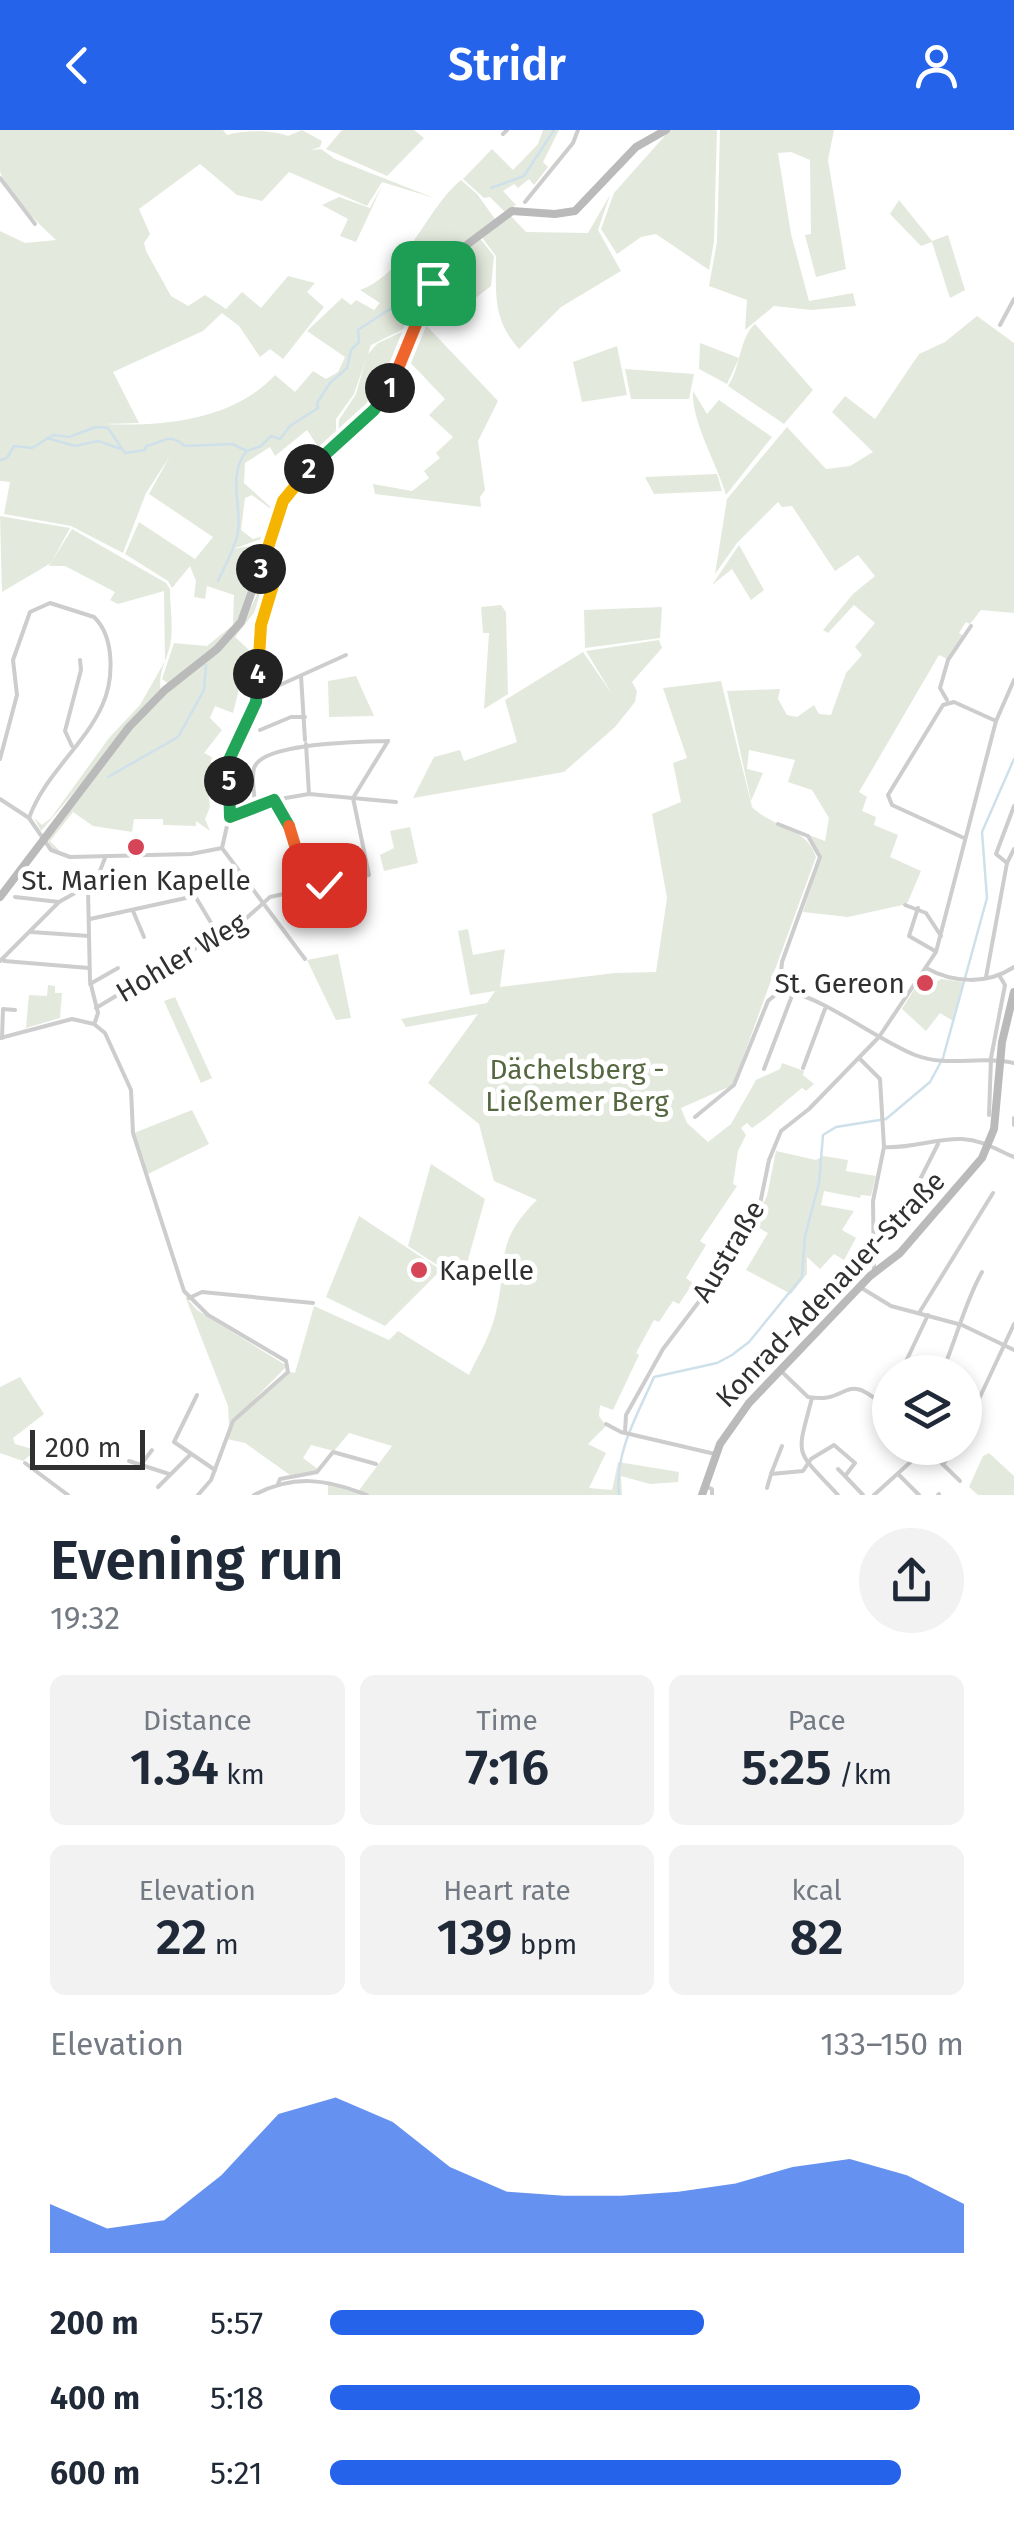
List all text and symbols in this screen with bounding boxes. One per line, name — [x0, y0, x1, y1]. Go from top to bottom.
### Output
icon: back — [50, 38, 105, 93]
text: Stridr — [448, 38, 566, 92]
icon: person — [909, 38, 964, 93]
pin — [391, 241, 476, 326]
icon: arrive — [406, 256, 461, 311]
pin: 1 — [365, 363, 415, 413]
text: 1 — [384, 371, 397, 404]
pin: 2 — [284, 444, 334, 494]
text: 2 — [302, 452, 316, 485]
pin: 3 — [236, 544, 286, 594]
text: 3 — [254, 552, 268, 585]
pin: 4 — [233, 649, 283, 699]
text: 4 — [250, 657, 266, 690]
pin: 5 — [204, 756, 254, 806]
text: 5 — [221, 764, 237, 797]
marker: St. Marien Kapelle — [125, 836, 147, 858]
pin — [282, 843, 367, 928]
icon: check — [297, 858, 352, 913]
place label: St. Marien Kapelle — [21, 864, 251, 897]
street label: Hohler Weg — [110, 905, 253, 1009]
place label: St. Gereon — [774, 967, 905, 1000]
marker: St. Gereon — [914, 972, 936, 994]
park label: Dächelsberg - Ließemer Berg — [485, 1053, 669, 1118]
street label: Konrad-Adenauer-Straße — [709, 1164, 952, 1414]
street label: Austraße — [685, 1195, 772, 1308]
place label: Kapelle — [439, 1254, 534, 1287]
marker: Kapelle — [408, 1259, 430, 1281]
map controls — [872, 1355, 982, 1465]
button: layers — [872, 1355, 982, 1465]
scale bar — [30, 1425, 145, 1470]
text: 200 m — [45, 1431, 122, 1464]
text: Evening run — [50, 1528, 344, 1594]
button: share — [859, 1528, 964, 1633]
text: 19:32 — [50, 1599, 120, 1637]
text: Distance — [143, 1704, 252, 1737]
text: Time — [476, 1704, 538, 1737]
text: Pace — [788, 1704, 846, 1737]
text: 1.34 — [130, 1737, 219, 1797]
text: 7:16 — [465, 1737, 549, 1797]
text: 5:25 — [741, 1737, 832, 1797]
text: km — [219, 1758, 265, 1791]
text: /km — [832, 1758, 892, 1791]
text: Elevation — [139, 1874, 256, 1907]
text: Heart rate — [443, 1874, 571, 1907]
text: kcal — [791, 1874, 842, 1907]
text: 22 — [156, 1907, 207, 1967]
text: 139 — [437, 1907, 512, 1967]
text: 82 — [790, 1907, 844, 1967]
text: m — [207, 1928, 239, 1961]
text: bpm — [512, 1928, 577, 1961]
text: Elevation — [50, 2025, 184, 2063]
text: 133–150 m — [820, 2025, 964, 2063]
text: 200 m — [50, 2304, 139, 2342]
text: 5:57 — [210, 2304, 263, 2342]
text: 400 m — [50, 2379, 140, 2417]
text: 5:18 — [210, 2379, 264, 2417]
text: 600 m — [50, 2454, 140, 2492]
text: 5:21 — [210, 2454, 263, 2492]

